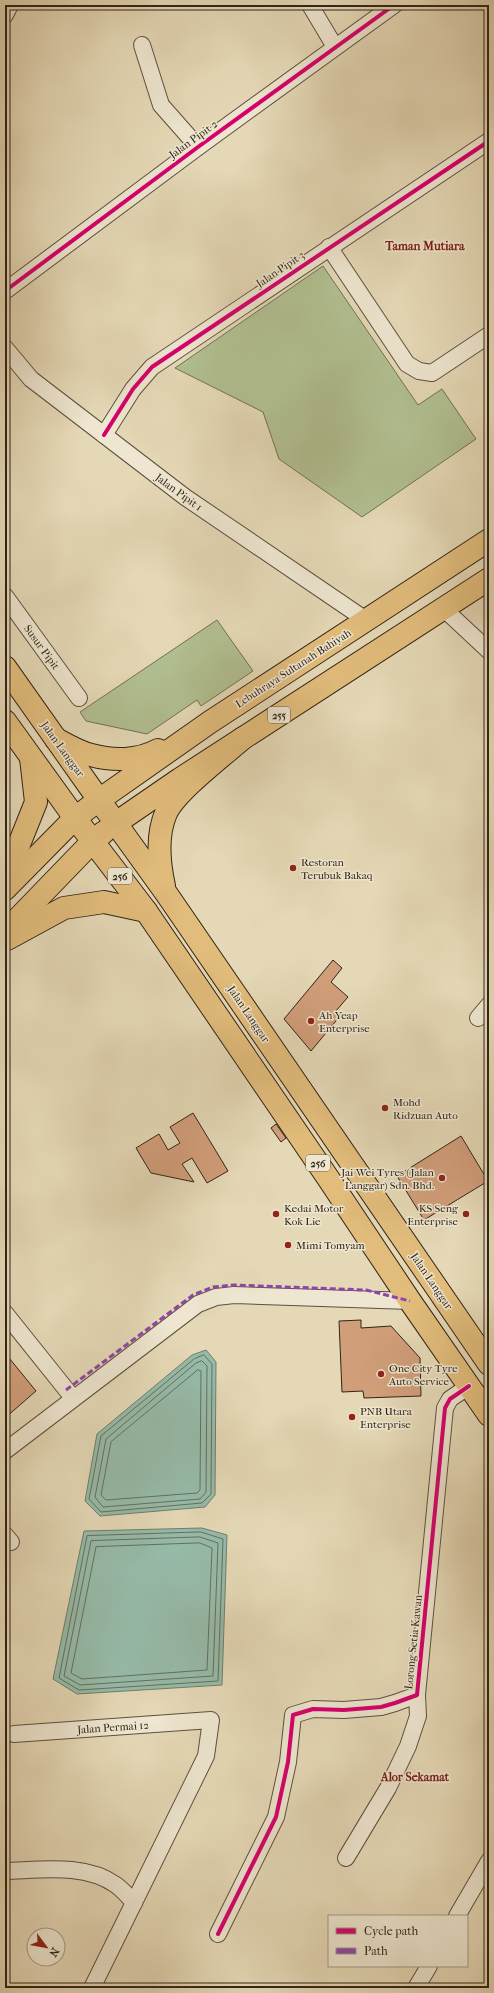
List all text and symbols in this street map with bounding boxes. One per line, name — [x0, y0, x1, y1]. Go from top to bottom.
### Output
street label: Jalan Pipit 2 — [166, 117, 220, 162]
district label: Taman Mutiara — [384, 239, 465, 253]
street label: Jalan Pipit 3 — [253, 248, 307, 291]
street label: Jalan Pipit 1 — [152, 470, 205, 514]
street label: Susur Pipit — [21, 622, 62, 672]
street label: Lebuhraya Sultanah Bahiyah — [233, 626, 354, 711]
road number: 255 — [268, 707, 290, 723]
street label: Jalan Langgar — [37, 718, 87, 780]
place label: Restoran Terubuk Bakaq — [301, 856, 373, 882]
marker: Restoran Terubuk Bakaq — [288, 863, 298, 873]
road number: 256 — [108, 868, 132, 884]
street label: Jalan Langgar — [224, 983, 272, 1045]
place label: Ah Yeap Enterprise — [318, 1009, 370, 1035]
marker: Ah Yeap Enterprise — [306, 1016, 316, 1026]
place label: Mohd Ridzuan Auto — [393, 1096, 458, 1122]
marker: Mohd Ridzuan Auto — [380, 1103, 390, 1113]
road number: 256 — [306, 1155, 330, 1171]
place label: Jai Wei Tyres (Jalan Langgar) Sdn. Bhd. — [340, 1166, 435, 1192]
marker: Jai Wei Tyres (Jalan Langgar) Sdn. Bhd. — [437, 1173, 447, 1183]
place label: Kedai Motor Kok Lie — [284, 1202, 344, 1228]
place label: KS Seng Enterprise — [407, 1202, 459, 1228]
marker: Kedai Motor Kok Lie — [271, 1209, 281, 1219]
marker: KS Seng Enterprise — [461, 1209, 471, 1219]
place label: Mimi Tomyam — [296, 1239, 366, 1252]
marker: Mimi Tomyam — [283, 1240, 293, 1250]
street label: Jalan Langgar — [407, 1250, 455, 1312]
place label: One City Tyre Auto Service — [388, 1362, 458, 1388]
marker: One City Tyre Auto Service — [376, 1369, 386, 1379]
place label: PNB Utara Enterprise — [360, 1405, 413, 1431]
marker: PNB Utara Enterprise — [347, 1412, 357, 1422]
street label: Lorong Setia Kawan — [402, 1593, 425, 1690]
street label: Jalan Permai 12 — [76, 1718, 150, 1737]
district label: Alor Sekamat — [380, 1770, 450, 1784]
legend — [328, 1915, 468, 1967]
text: Cycle path — [364, 1924, 419, 1938]
north arrow — [26, 1927, 66, 1967]
text: Path — [364, 1944, 388, 1958]
text: N — [46, 1945, 62, 1960]

